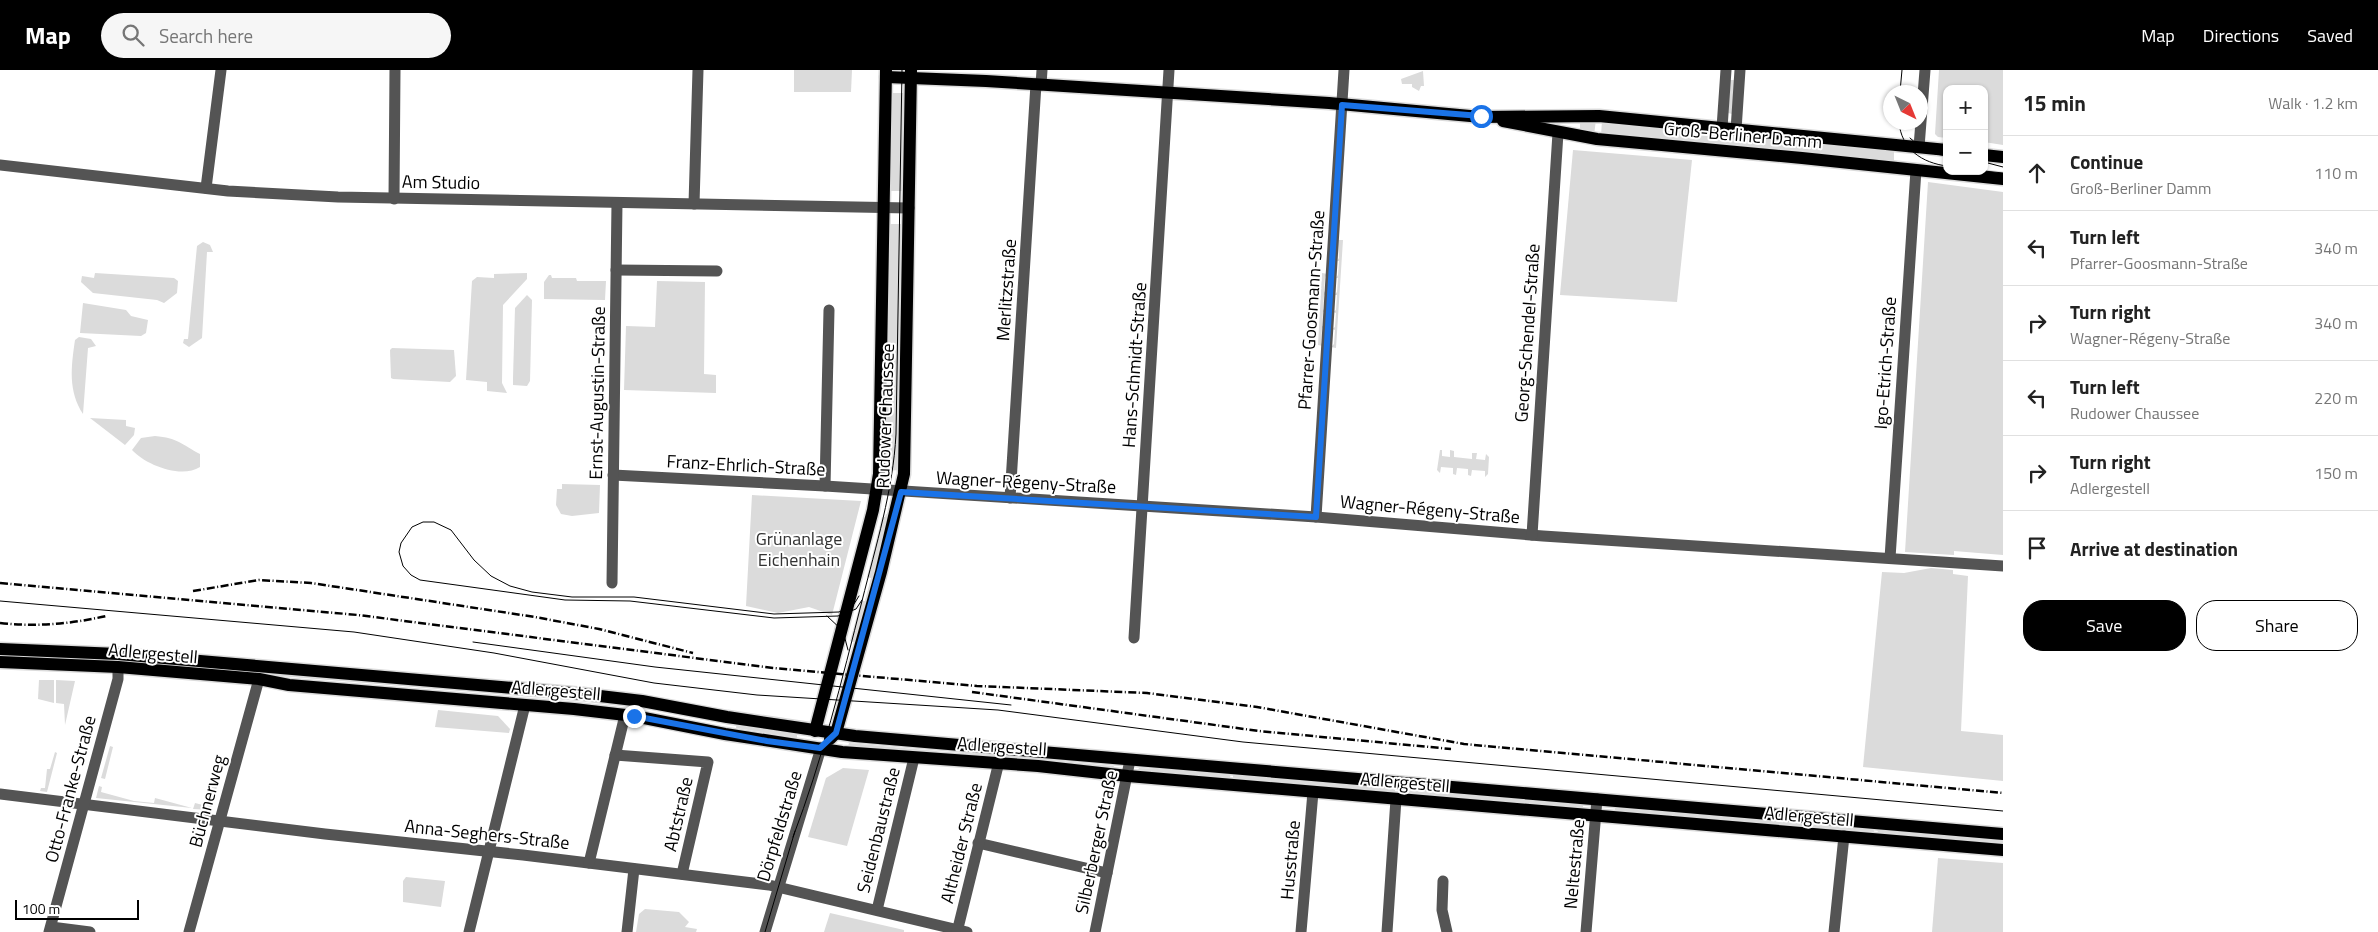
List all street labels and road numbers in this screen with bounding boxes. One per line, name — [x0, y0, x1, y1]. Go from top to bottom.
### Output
street label: Groß-Berliner Damm — [1663, 115, 1823, 155]
street label: Am Studio — [402, 168, 480, 196]
street label: Pfarrer-Goosmann-Straße — [1291, 209, 1331, 411]
street label: Merlitzstraße — [989, 238, 1023, 342]
street label: Georg-Schendel-Straße — [1507, 243, 1547, 423]
street label: Hans-Schmidt-Straße — [1115, 281, 1153, 449]
street label: Igo-Etrich-Straße — [1867, 296, 1903, 430]
street label: Ernst-Augustin-Straße — [582, 306, 612, 480]
street label: Rudower Chaussee — [869, 343, 901, 489]
street label: Franz-Ehrlich-Straße — [666, 447, 826, 483]
street label: Wagner-Régeny-Straße — [935, 464, 1117, 500]
street label: Wagner-Régeny-Straße — [1339, 488, 1521, 530]
street label: Adlergestell — [107, 636, 199, 670]
street label: Adlergestell — [510, 673, 602, 707]
street label: Otto-Franke-Straße — [37, 712, 103, 866]
street label: Adlergestell — [956, 729, 1048, 763]
street label: Büchnerweg — [182, 752, 232, 850]
street label: Seidenbaustraße — [849, 764, 907, 896]
street label: Adlergestell — [1359, 765, 1451, 799]
street label: Dörpfeldstraße — [749, 767, 809, 885]
street label: Silberberger Straße — [1068, 768, 1124, 916]
street label: Abtstraße — [656, 774, 700, 854]
street label: Altheider Straße — [933, 780, 989, 906]
street label: Adlergestell — [1763, 799, 1855, 833]
street label: Anna-Seghers-Straße — [403, 812, 571, 856]
street label: Neltestraße — [1557, 818, 1591, 910]
street label: Husstraße — [1273, 819, 1307, 901]

